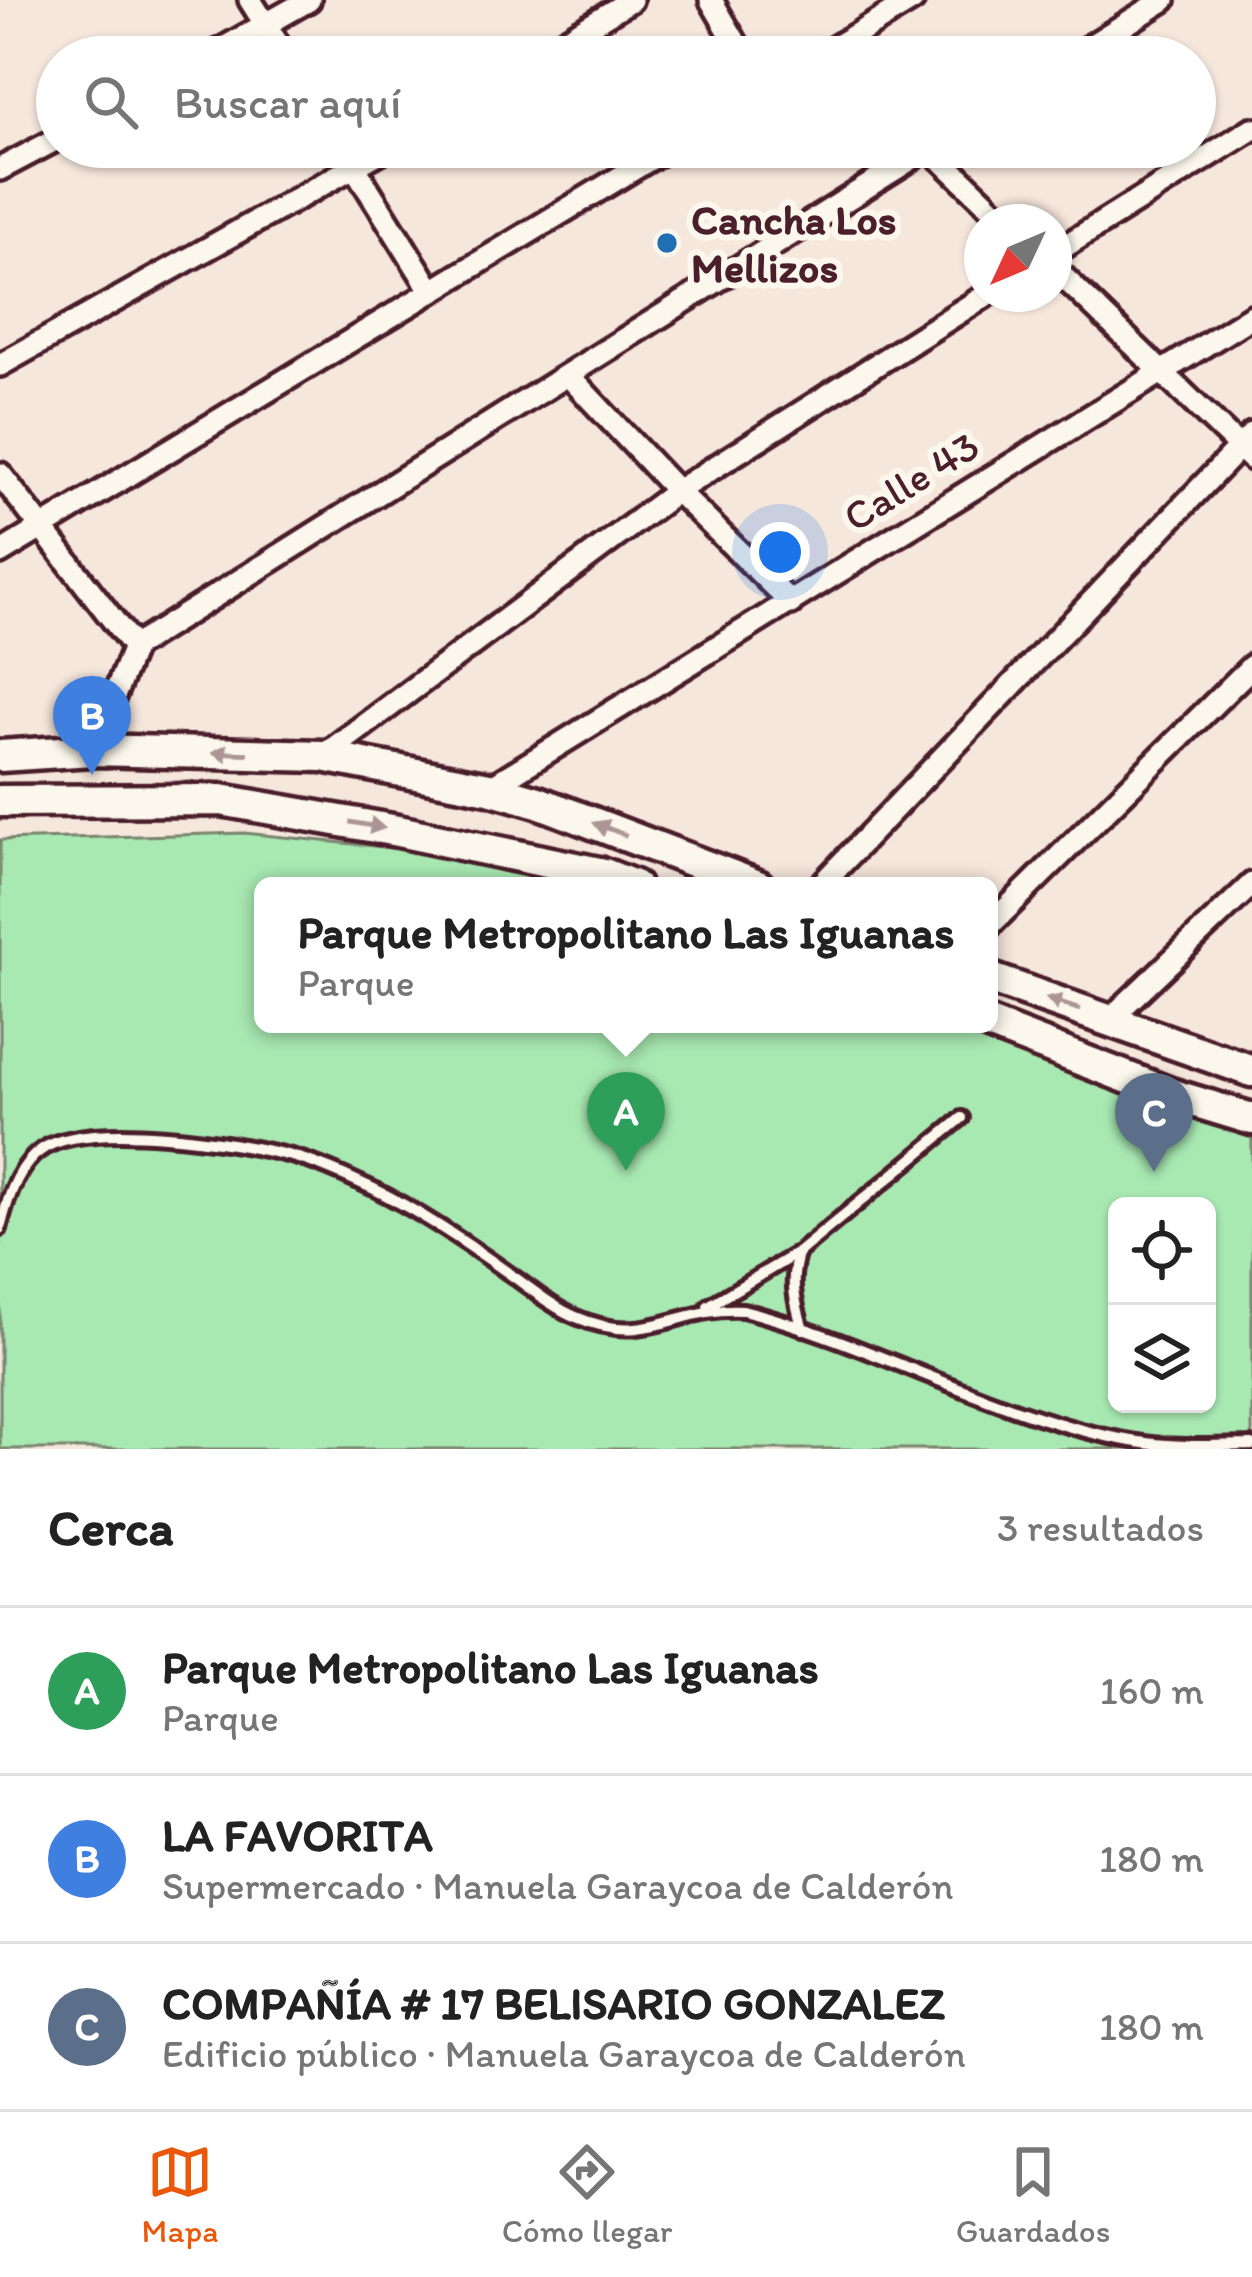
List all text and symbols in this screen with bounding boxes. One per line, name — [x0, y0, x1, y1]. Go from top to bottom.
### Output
search box — [36, 36, 1216, 168]
icon: search — [78, 69, 144, 135]
text: Buscar aquí — [174, 75, 401, 129]
place label: Cancha Los Mellizos — [691, 194, 896, 293]
north arrow — [964, 204, 1072, 312]
marker: Cancha Los Mellizos — [654, 230, 680, 256]
street label: Calle 43 — [834, 420, 988, 542]
your location — [750, 522, 810, 582]
pin: B — [53, 676, 131, 775]
one-way arrow — [210, 744, 248, 763]
one-way arrow — [349, 816, 386, 835]
one-way arrow — [591, 819, 627, 838]
popup — [254, 877, 998, 1033]
text: Parque Metropolitano Las Iguanas — [298, 905, 954, 959]
text: Parque — [298, 959, 414, 1006]
one-way arrow — [1044, 994, 1080, 1012]
pin: A — [587, 1072, 665, 1171]
pin: C — [1115, 1073, 1193, 1172]
map controls — [1108, 1197, 1216, 1413]
button: locate — [1108, 1197, 1216, 1305]
button: layers — [1108, 1305, 1216, 1413]
text: Cerca — [48, 1497, 174, 1558]
text: 3 resultados — [997, 1504, 1204, 1551]
text: Parque Metropolitano Las Iguanas — [162, 1640, 819, 1694]
text: A — [75, 1667, 99, 1714]
text: 160 m — [1100, 1667, 1204, 1714]
text: Parque — [162, 1694, 279, 1741]
text: LA FAVORITA — [162, 1808, 433, 1862]
text: B — [74, 1835, 100, 1882]
text: 180 m — [1099, 1835, 1204, 1882]
text: Supermercado · Manuela Garaycoa de Calderón — [162, 1862, 954, 1909]
text: COMPAÑÍA # 17 BELISARIO GONZALEZ — [162, 1976, 945, 2030]
text: C — [74, 2003, 100, 2050]
text: 180 m — [1099, 2003, 1204, 2050]
text: Edificio público · Manuela Garaycoa de Calderón — [162, 2030, 966, 2077]
tab: Mapa — [142, 2139, 218, 2250]
tab: Cómo llegar — [502, 2139, 673, 2250]
tab: Guardados — [956, 2139, 1110, 2250]

